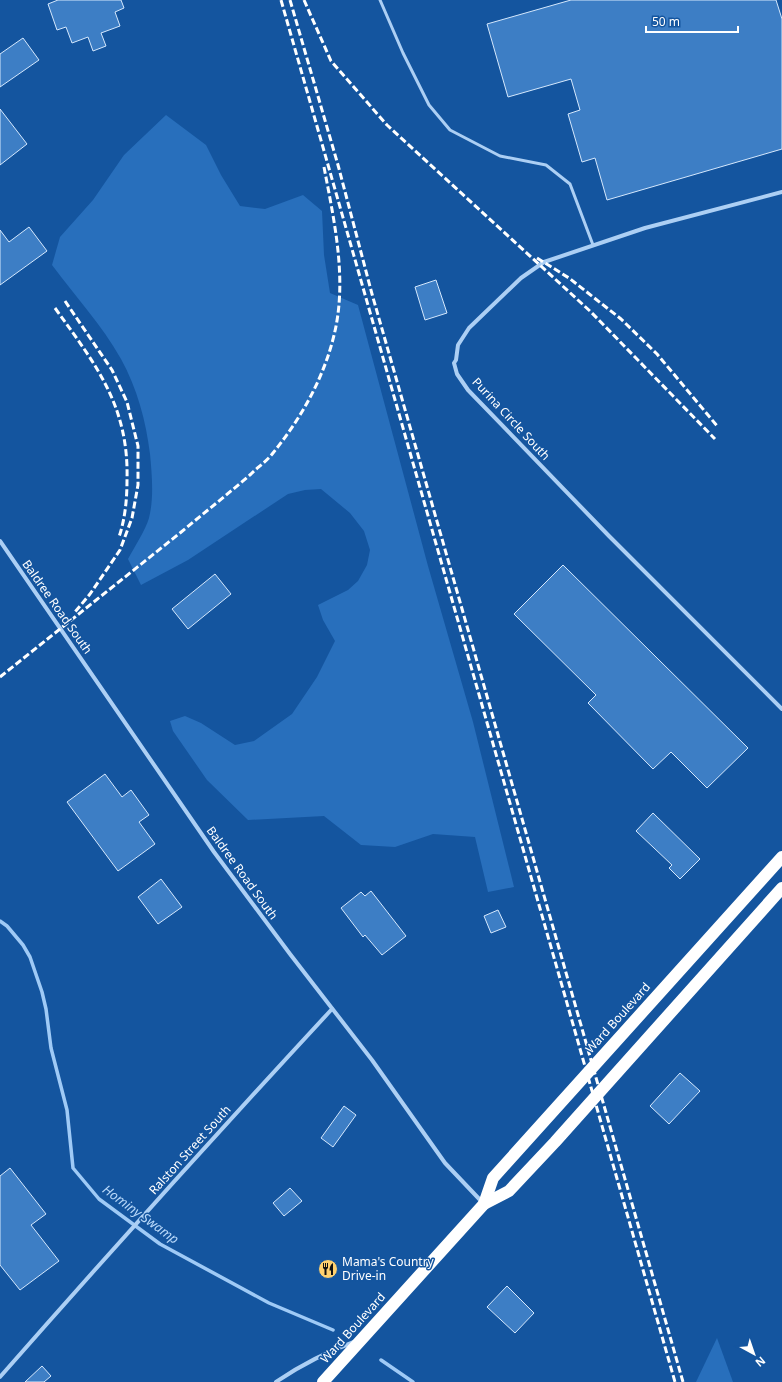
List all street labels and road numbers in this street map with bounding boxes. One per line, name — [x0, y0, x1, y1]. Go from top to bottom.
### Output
street label: Purina Circle South — [469, 374, 554, 464]
street label: Baldree Road South — [19, 556, 96, 657]
street label: Baldree Road South — [203, 823, 282, 923]
street label: Ward Boulevard — [581, 979, 654, 1057]
street label: Ralston Street South — [145, 1101, 234, 1198]
street label: Ward Boulevard — [316, 1289, 389, 1367]

